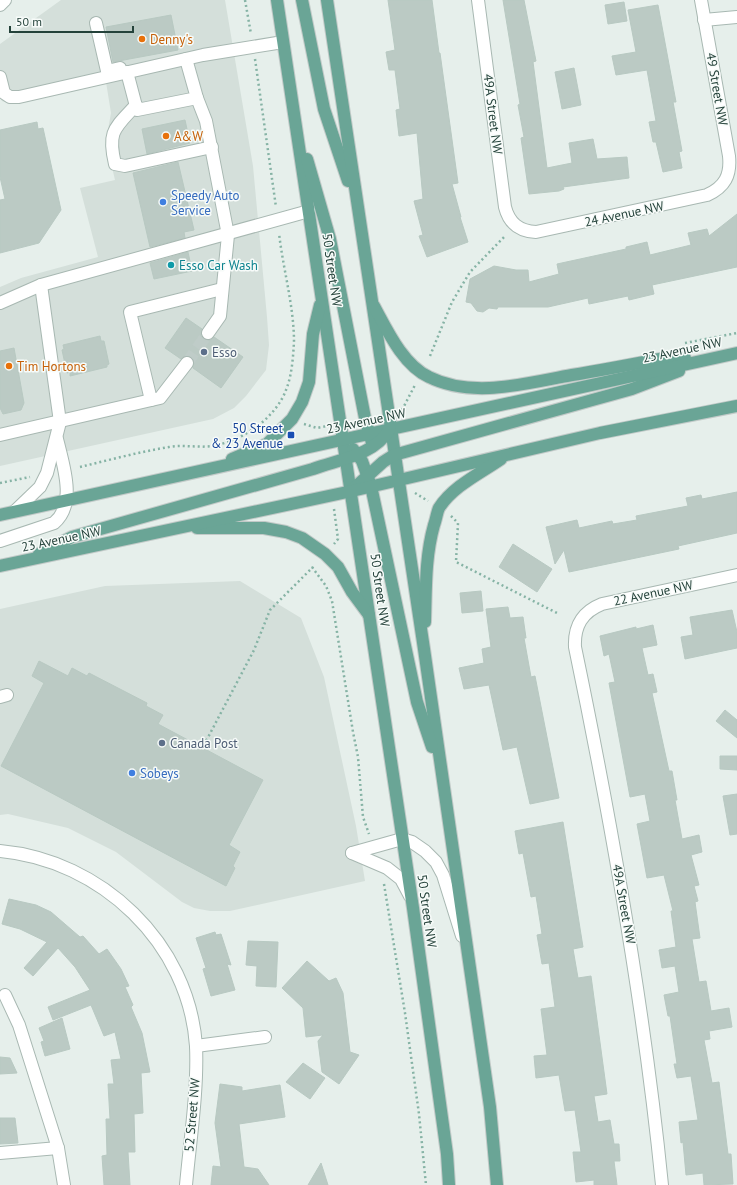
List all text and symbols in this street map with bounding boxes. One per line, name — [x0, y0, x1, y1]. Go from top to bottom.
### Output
scale bar — [10, 8, 133, 34]
text: 50 m — [16, 14, 42, 29]
place label: Denny's — [150, 31, 193, 48]
marker: Denny's — [137, 34, 147, 44]
street label: 49 Street NW — [702, 51, 732, 127]
street label: 49A Street NW — [480, 73, 506, 155]
place label: A&W — [174, 128, 203, 145]
marker: A&W — [161, 131, 171, 141]
place label: Speedy Auto Service — [171, 187, 240, 219]
marker: Speedy Auto Service — [158, 197, 168, 207]
street label: 24 Avenue NW — [583, 197, 666, 231]
street label: 50 Street NW — [318, 232, 346, 308]
place label: Esso Car Wash — [179, 257, 258, 274]
marker: Esso Car Wash — [166, 260, 176, 270]
street label: 23 Avenue NW — [641, 333, 724, 367]
place label: Esso — [212, 344, 237, 361]
marker: Esso — [199, 347, 209, 357]
place label: Tim Hortons — [17, 358, 86, 375]
marker: Tim Hortons — [4, 361, 14, 371]
street label: 23 Avenue NW — [325, 404, 408, 438]
place label: 50 Street & 23 Avenue — [211, 420, 284, 452]
marker: 50 Street & 23 Avenue — [286, 430, 296, 440]
street label: 23 Avenue NW — [20, 522, 103, 556]
street label: 50 Street NW — [366, 552, 394, 628]
street label: 22 Avenue NW — [612, 576, 695, 610]
place label: Canada Post — [170, 735, 238, 752]
marker: Canada Post — [157, 738, 167, 748]
place label: Sobeys — [140, 765, 179, 782]
marker: Sobeys — [127, 768, 137, 778]
street label: 49A Street NW — [609, 863, 639, 946]
street label: 50 Street NW — [413, 873, 441, 949]
street label: 52 Street NW — [180, 1077, 204, 1153]

